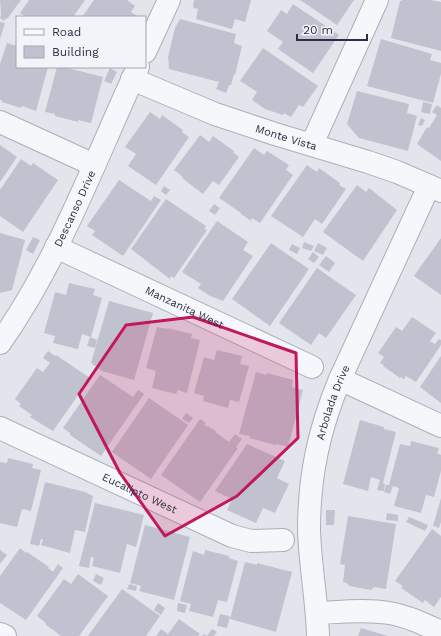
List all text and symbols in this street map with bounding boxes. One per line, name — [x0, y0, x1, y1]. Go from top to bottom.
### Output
legend — [16, 16, 146, 68]
scale bar — [297, 16, 367, 42]
text: 20 m — [303, 23, 333, 37]
text: Road — [52, 25, 81, 39]
text: Building — [52, 45, 99, 59]
street label: Monte Vista — [254, 122, 318, 153]
street label: Descanso Drive — [52, 168, 98, 249]
street label: Manzanita West — [143, 284, 226, 332]
street label: Arbolada Drive — [314, 363, 353, 441]
street label: Eucalipto West — [100, 470, 179, 517]

